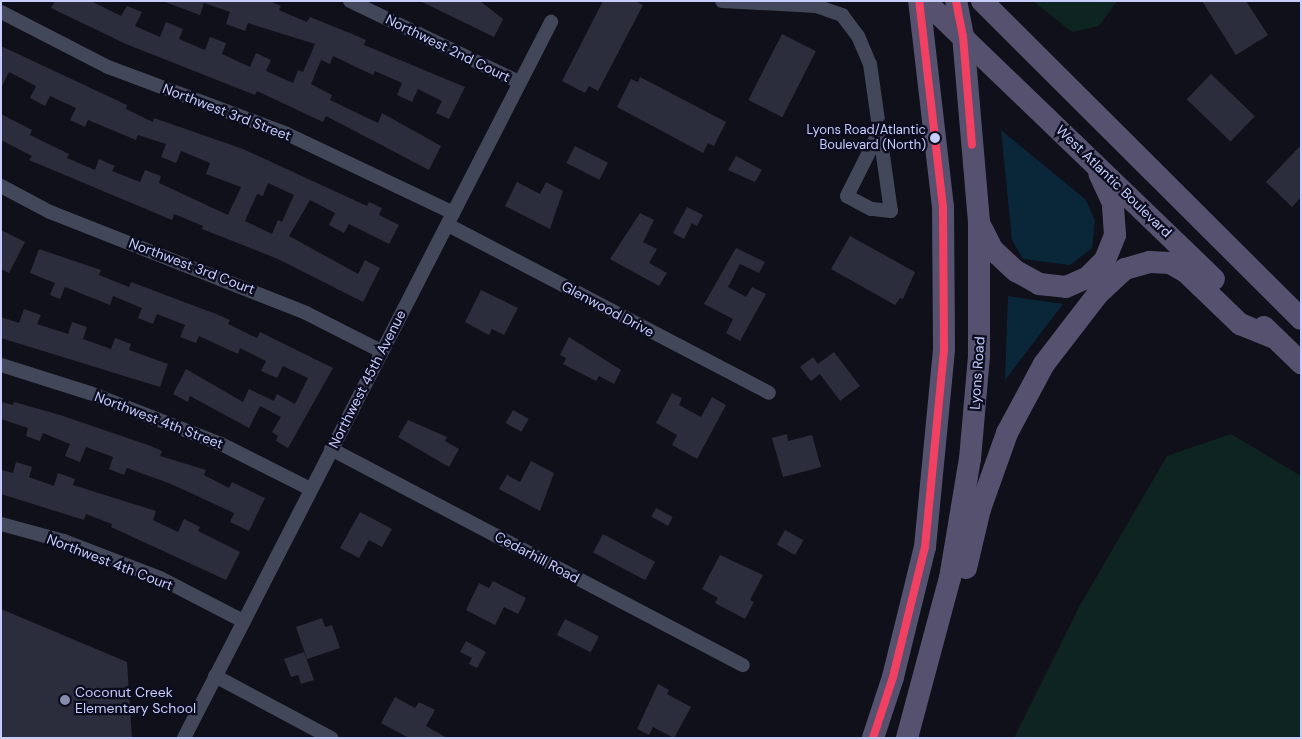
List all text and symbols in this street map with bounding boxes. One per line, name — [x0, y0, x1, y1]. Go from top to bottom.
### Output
street label: Northwest 2nd Court — [383, 11, 513, 85]
street label: Northwest 3rd Street — [160, 80, 294, 144]
street label: West Atlantic Boulevard — [1053, 121, 1175, 241]
place label: Lyons Road/Atlantic Boulevard (North) — [807, 123, 926, 154]
marker: Lyons Road/Atlantic Boulevard (North) — [930, 133, 940, 143]
street label: Northwest 3rd Court — [127, 234, 257, 298]
street label: Glenwood Drive — [559, 278, 657, 340]
street label: Northwest 45th Avenue — [325, 307, 409, 451]
street label: Lyons Road — [966, 336, 988, 410]
street label: Northwest 4th Street — [92, 388, 226, 452]
street label: Cedarhill Road — [492, 528, 582, 586]
street label: Northwest 4th Court — [45, 530, 175, 594]
place label: Coconut Creek Elementary School — [75, 684, 196, 716]
marker: Coconut Creek Elementary School — [59, 694, 71, 706]

